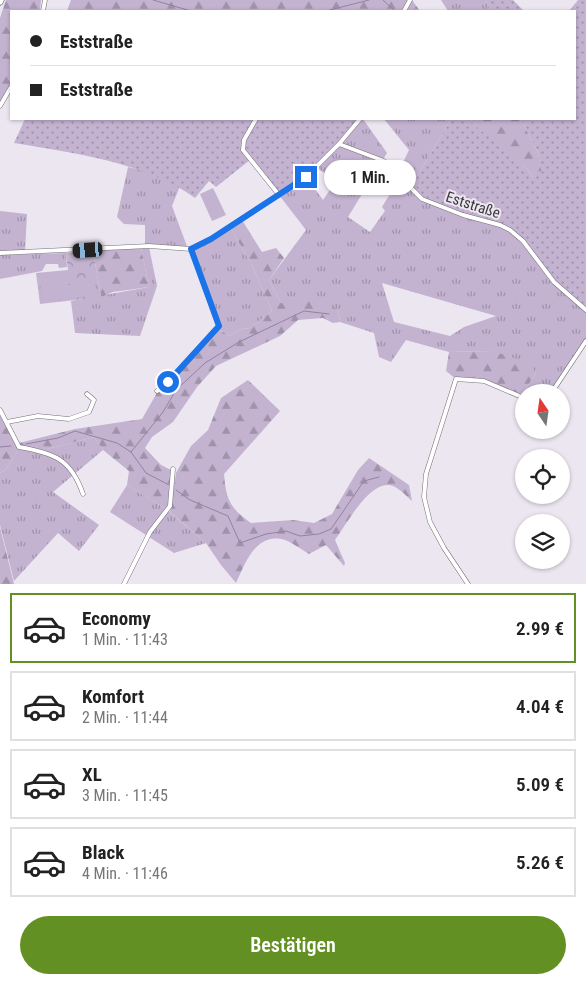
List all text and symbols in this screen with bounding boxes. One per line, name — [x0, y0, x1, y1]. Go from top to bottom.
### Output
text: Eststraße — [60, 30, 133, 53]
text: Eststraße — [60, 78, 133, 101]
callout: 1 Min. — [324, 160, 416, 194]
route end — [295, 166, 317, 188]
text: 1 Min. — [350, 168, 390, 187]
street label: Eststraße — [443, 188, 503, 222]
car — [72, 241, 103, 259]
route start — [157, 371, 179, 393]
north arrow — [515, 384, 570, 439]
map controls — [515, 384, 570, 569]
button: locate — [515, 449, 570, 504]
button: layers — [515, 514, 570, 569]
icon: car — [22, 606, 67, 651]
text: Economy — [82, 607, 151, 630]
text: 2.99 € — [516, 617, 564, 640]
text: 1 Min. · 11:43 — [82, 630, 168, 649]
icon: car — [22, 684, 67, 729]
text: Komfort — [82, 685, 144, 708]
text: 4.04 € — [516, 695, 564, 718]
text: 2 Min. · 11:44 — [82, 708, 168, 727]
icon: car — [22, 762, 67, 807]
text: XL — [82, 763, 102, 786]
text: 5.09 € — [516, 773, 564, 796]
text: 3 Min. · 11:45 — [82, 786, 168, 805]
icon: car — [22, 840, 67, 885]
text: Black — [82, 841, 124, 864]
text: 5.26 € — [516, 851, 564, 874]
text: 4 Min. · 11:46 — [82, 864, 168, 883]
button: Bestätigen — [20, 916, 566, 974]

